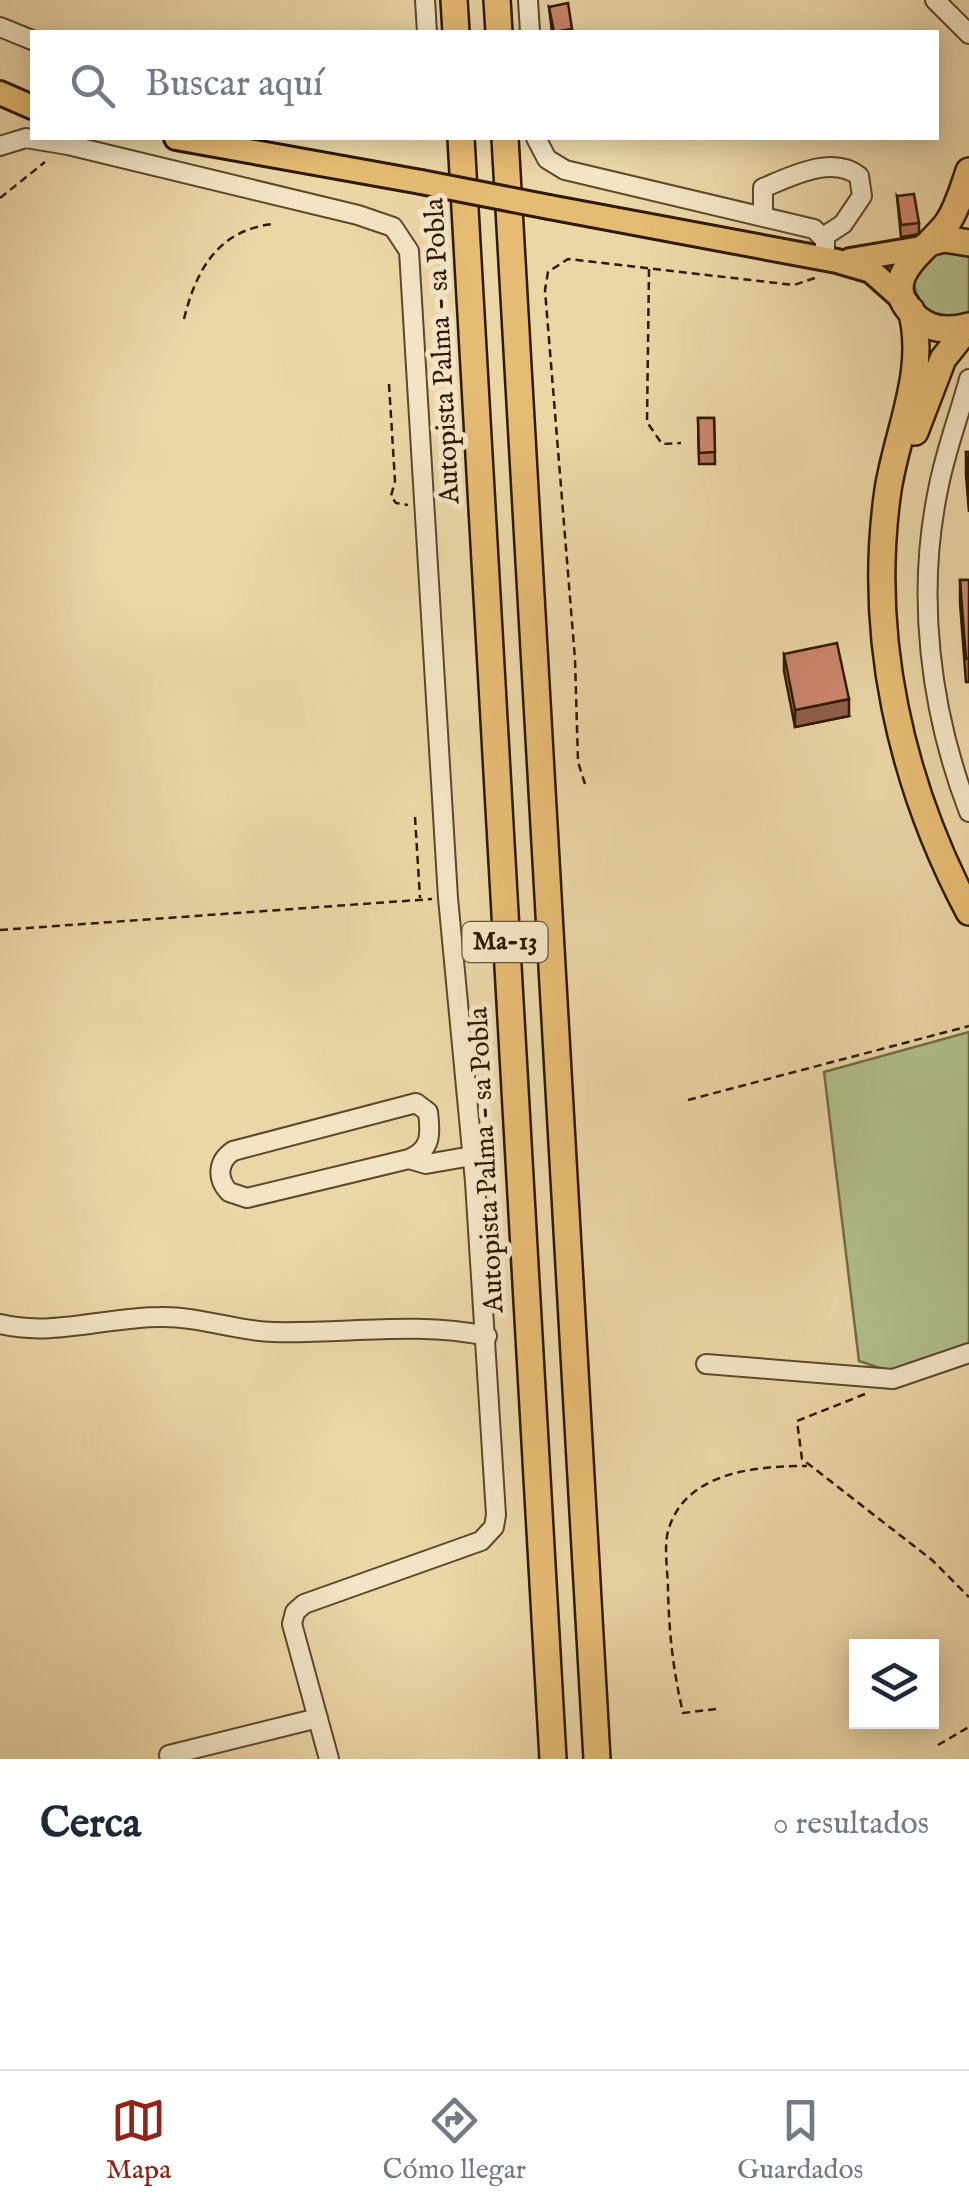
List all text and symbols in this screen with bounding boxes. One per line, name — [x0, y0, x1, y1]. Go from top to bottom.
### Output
search box — [30, 30, 939, 140]
icon: search — [65, 58, 120, 113]
text: Buscar aquí — [145, 61, 323, 109]
street label: Autopista Palma - sa Pobla — [417, 196, 469, 506]
road number: Ma-13 — [462, 922, 548, 962]
street label: Autopista Palma - sa Pobla — [461, 1005, 513, 1315]
map controls — [849, 1639, 939, 1729]
button: layers — [849, 1639, 939, 1729]
text: Cerca — [40, 1798, 141, 1851]
text: 0 resultados — [773, 1804, 929, 1845]
tab: Mapa — [106, 2093, 171, 2188]
tab: Cómo llegar — [383, 2093, 526, 2188]
tab: Guardados — [737, 2093, 863, 2188]

